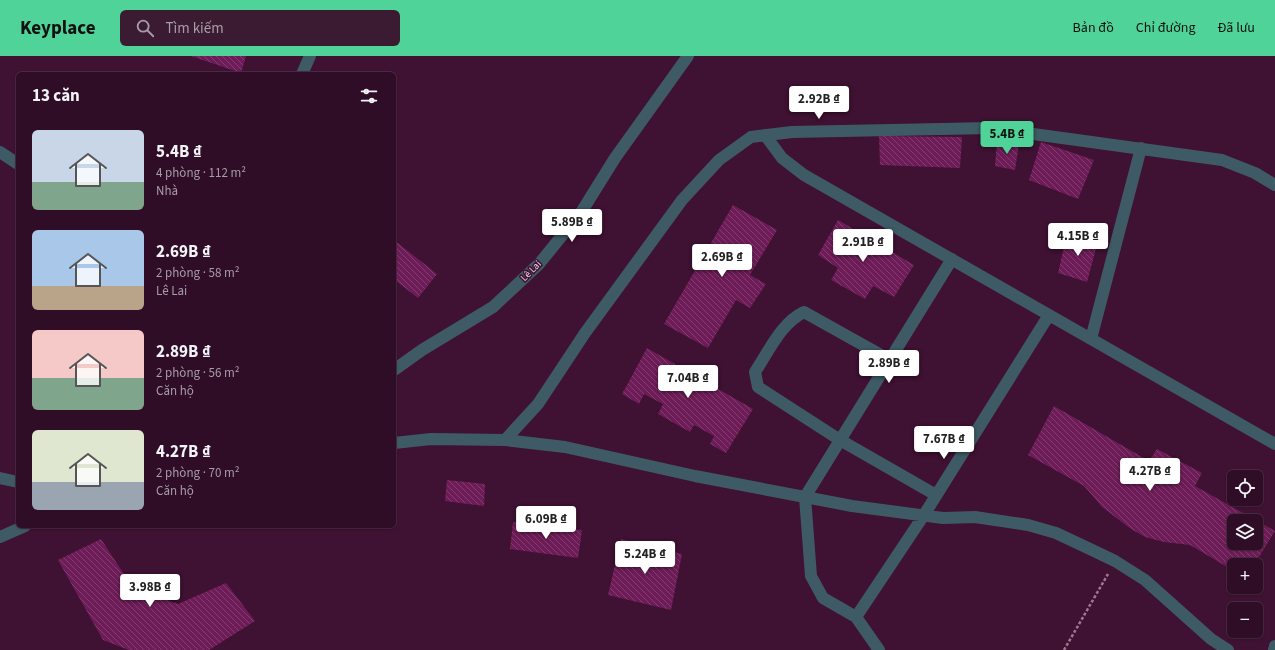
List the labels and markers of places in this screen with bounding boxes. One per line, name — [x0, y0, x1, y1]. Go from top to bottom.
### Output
pin: 2.92B ₫ — [782, 86, 856, 120]
pin: 5.4B ₫ — [974, 121, 1040, 155]
pin: 5.89B ₫ — [535, 209, 609, 243]
pin: 4.15B ₫ — [1041, 223, 1115, 257]
pin: 2.91B ₫ — [826, 229, 900, 263]
pin: 2.69B ₫ — [685, 244, 759, 278]
pin: 2.89B ₫ — [852, 350, 926, 384]
pin: 7.04B ₫ — [651, 365, 725, 399]
pin: 7.67B ₫ — [907, 426, 981, 460]
pin: 4.27B ₫ — [1113, 458, 1187, 492]
pin: 6.09B ₫ — [509, 506, 583, 540]
pin: 5.24B ₫ — [608, 541, 682, 575]
pin: 3.98B ₫ — [113, 574, 187, 608]

